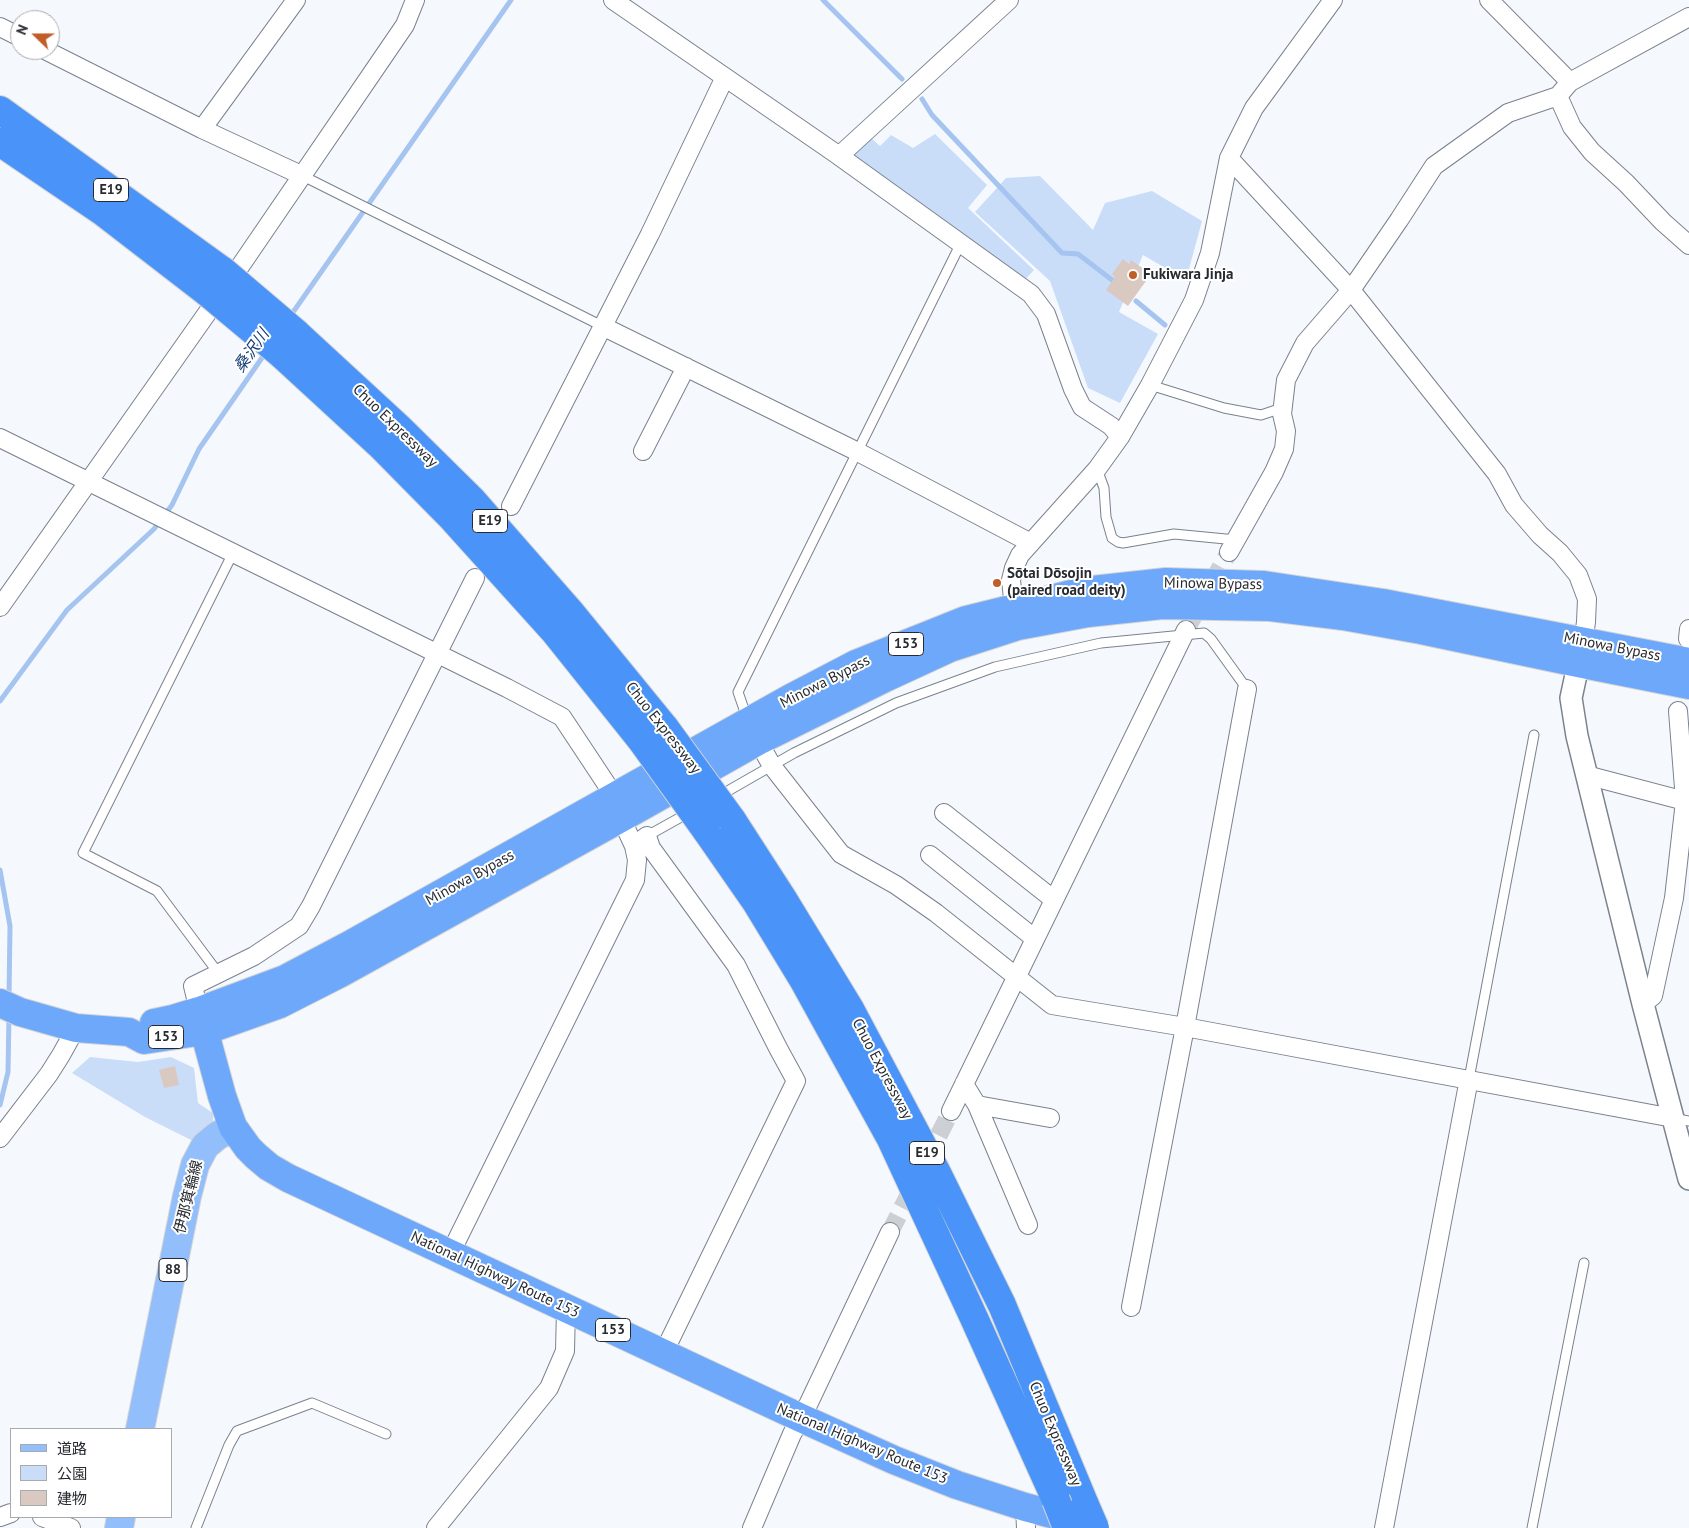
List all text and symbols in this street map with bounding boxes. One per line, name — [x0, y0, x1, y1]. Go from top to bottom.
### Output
north arrow — [10, 10, 60, 60]
text: N — [12, 22, 32, 37]
road number: E19 — [94, 178, 128, 202]
place label: Fukiwara Jinja — [1143, 266, 1234, 284]
marker: Fukiwara Jinja — [1127, 269, 1139, 281]
water label: 桑沢川 — [230, 326, 274, 376]
street label: Chuo Expressway — [349, 381, 441, 471]
road number: E19 — [472, 510, 508, 532]
place label: Sōtai Dōsojin (paired road deity) — [1007, 565, 1126, 600]
street label: Minowa Bypass — [1164, 574, 1262, 594]
marker: Sōtai Dōsojin (paired road deity) — [991, 577, 1003, 589]
street label: Minowa Bypass — [1562, 629, 1662, 665]
road number: 153 — [888, 633, 924, 656]
street label: Minowa Bypass — [777, 652, 873, 712]
street label: Chuo Expressway — [622, 678, 704, 778]
street label: Minowa Bypass — [423, 846, 517, 910]
street label: Chuo Expressway — [848, 1016, 916, 1122]
road number: 153 — [148, 1026, 184, 1048]
road number: E19 — [910, 1142, 944, 1164]
street label: 伊那箕輪線 — [171, 1158, 207, 1236]
street label: National Highway Route 153 — [408, 1228, 582, 1322]
road number: 88 — [159, 1258, 187, 1282]
road number: 153 — [596, 1318, 630, 1342]
street label: Chuo Expressway — [1025, 1379, 1085, 1489]
street label: National Highway Route 153 — [774, 1400, 950, 1488]
legend — [10, 1428, 172, 1518]
text: 道路 — [57, 1439, 87, 1458]
text: 公園 — [57, 1464, 87, 1483]
text: 建物 — [57, 1489, 87, 1508]

